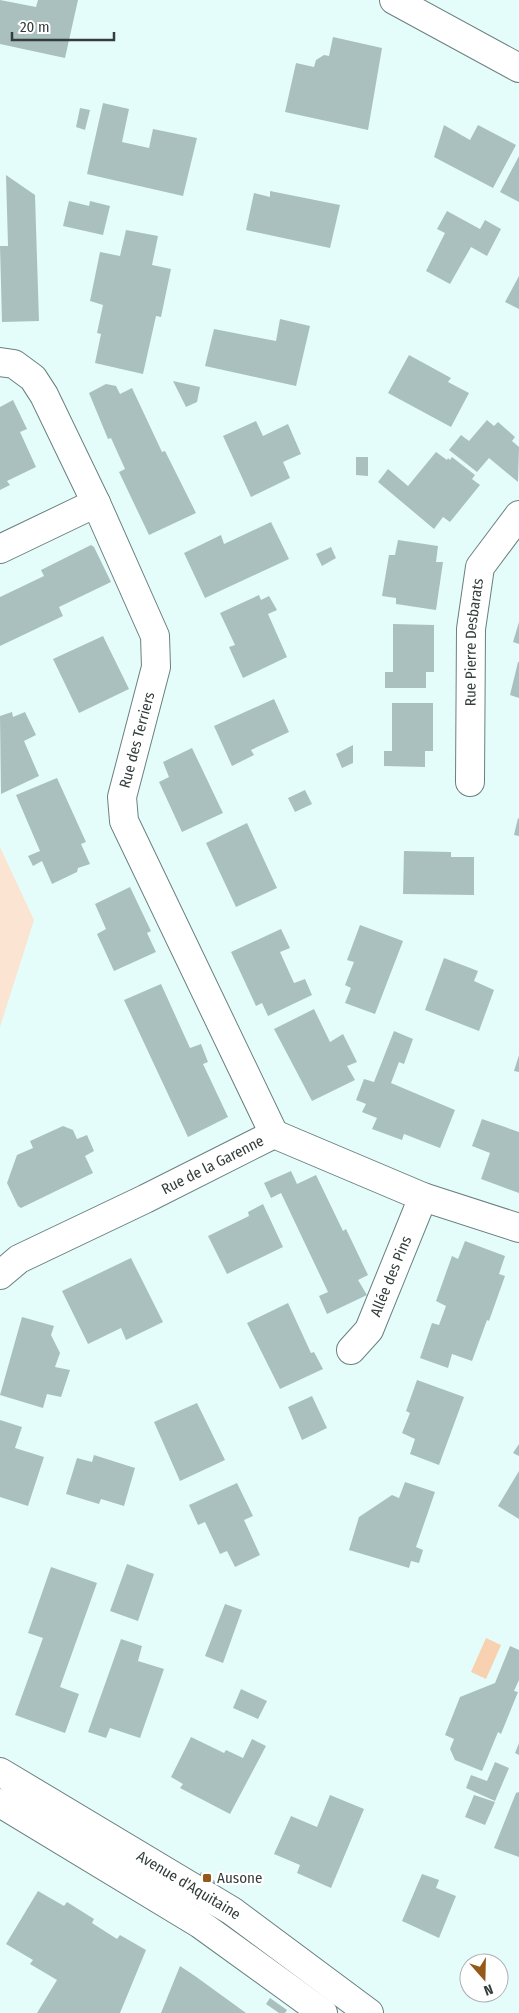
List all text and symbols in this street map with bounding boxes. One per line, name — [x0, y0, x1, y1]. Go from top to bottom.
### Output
scale bar — [12, 10, 115, 42]
text: 20 m — [20, 18, 50, 36]
street label: Rue Pierre Desbarats — [461, 577, 487, 706]
street label: Rue des Terriers — [115, 690, 159, 790]
street label: Rue de la Garenne — [158, 1132, 267, 1198]
street label: Allée des Pins — [366, 1233, 415, 1319]
street label: Avenue d'Aquitaine — [133, 1847, 244, 1923]
place label: Ausone — [217, 1869, 262, 1887]
marker: Ausone — [201, 1872, 213, 1884]
north arrow — [459, 1953, 509, 2003]
text: N — [481, 1980, 495, 1999]

